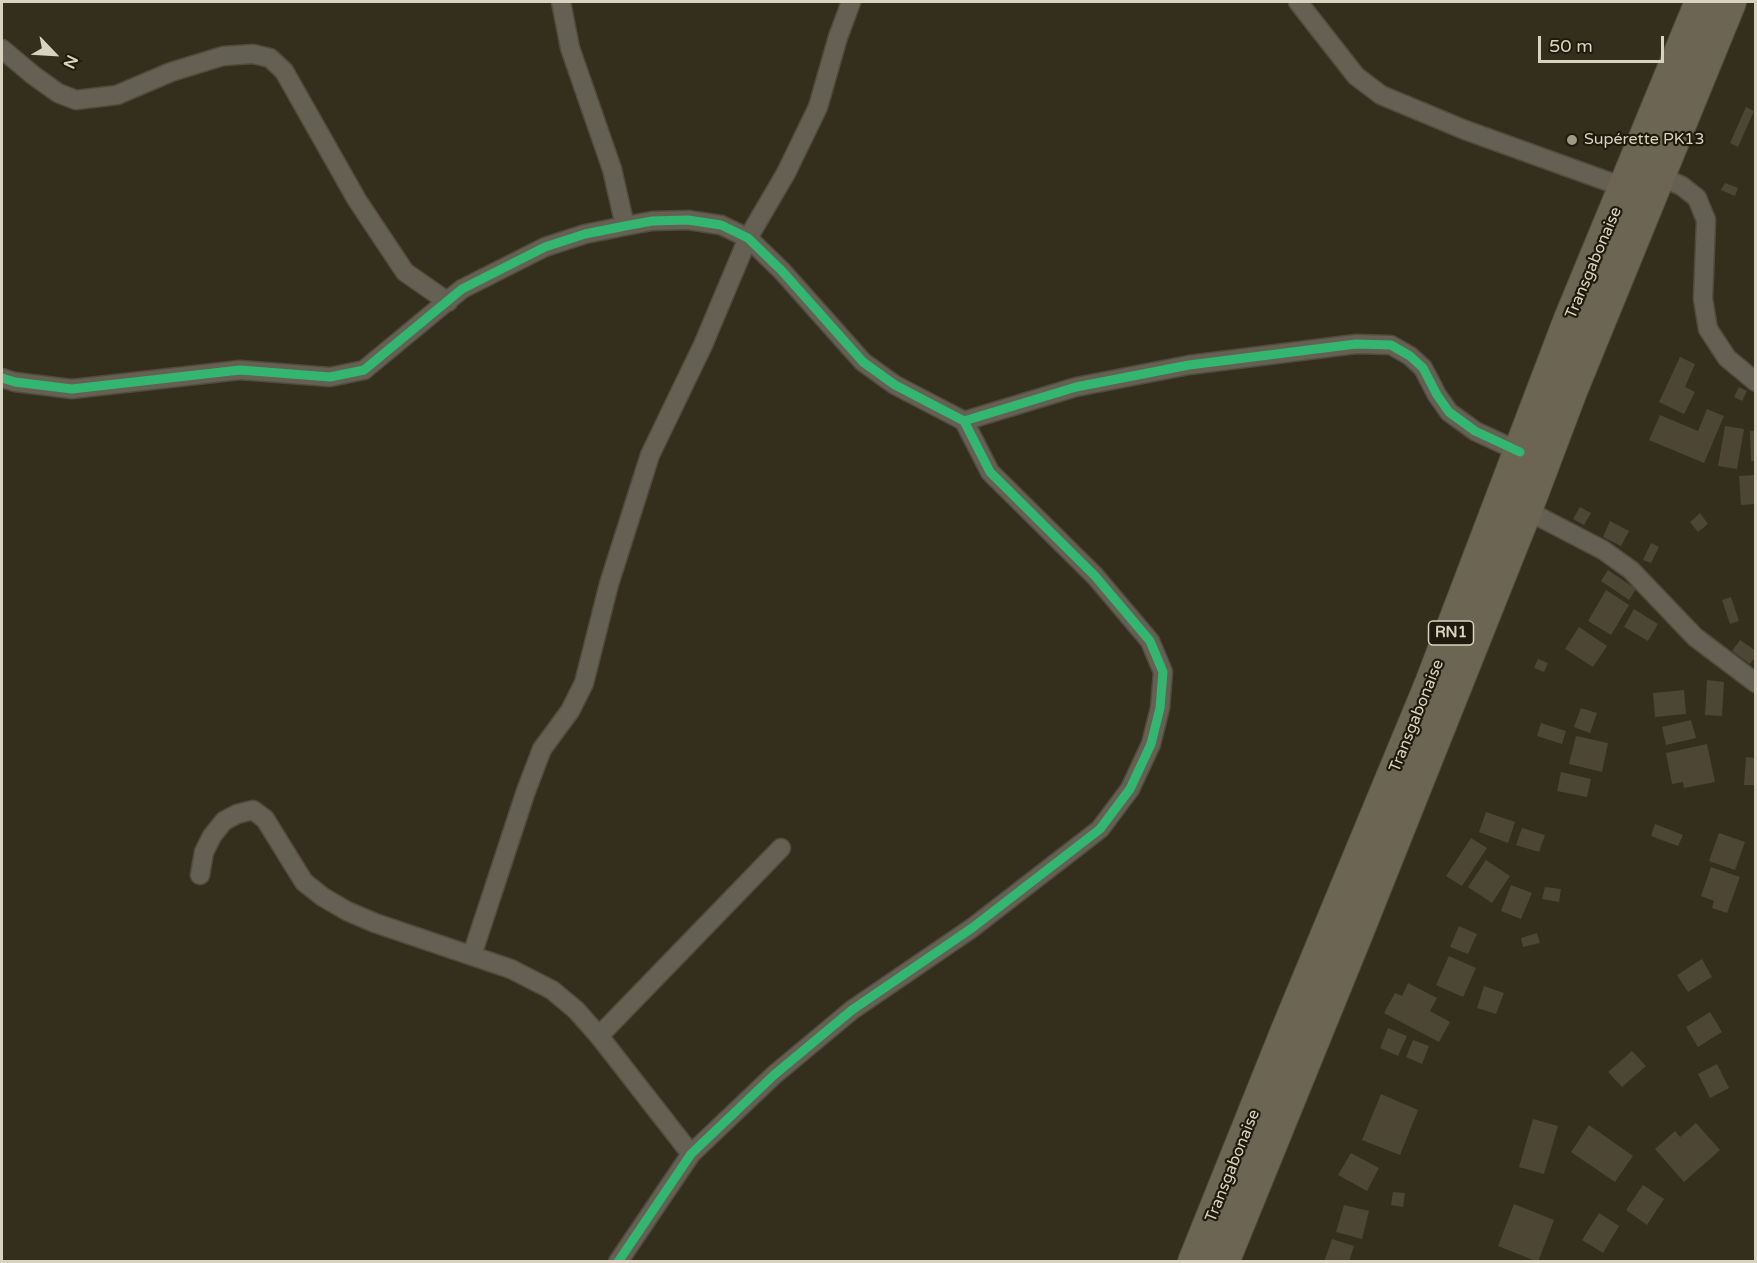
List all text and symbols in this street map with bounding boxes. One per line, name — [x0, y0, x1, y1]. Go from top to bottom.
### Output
north arrow — [24, 24, 84, 84]
scale bar — [1541, 24, 1667, 62]
text: 50 m — [1549, 35, 1593, 57]
text: N — [59, 52, 82, 72]
place label: Supérette PK13 — [1584, 130, 1704, 150]
marker: Supérette PK13 — [1565, 133, 1579, 147]
street label: Transgabonaise — [1562, 204, 1626, 322]
road number: RN1 — [1428, 621, 1474, 645]
street label: Transgabonaise — [1386, 657, 1448, 775]
street label: Transgabonaise — [1202, 1107, 1264, 1225]

